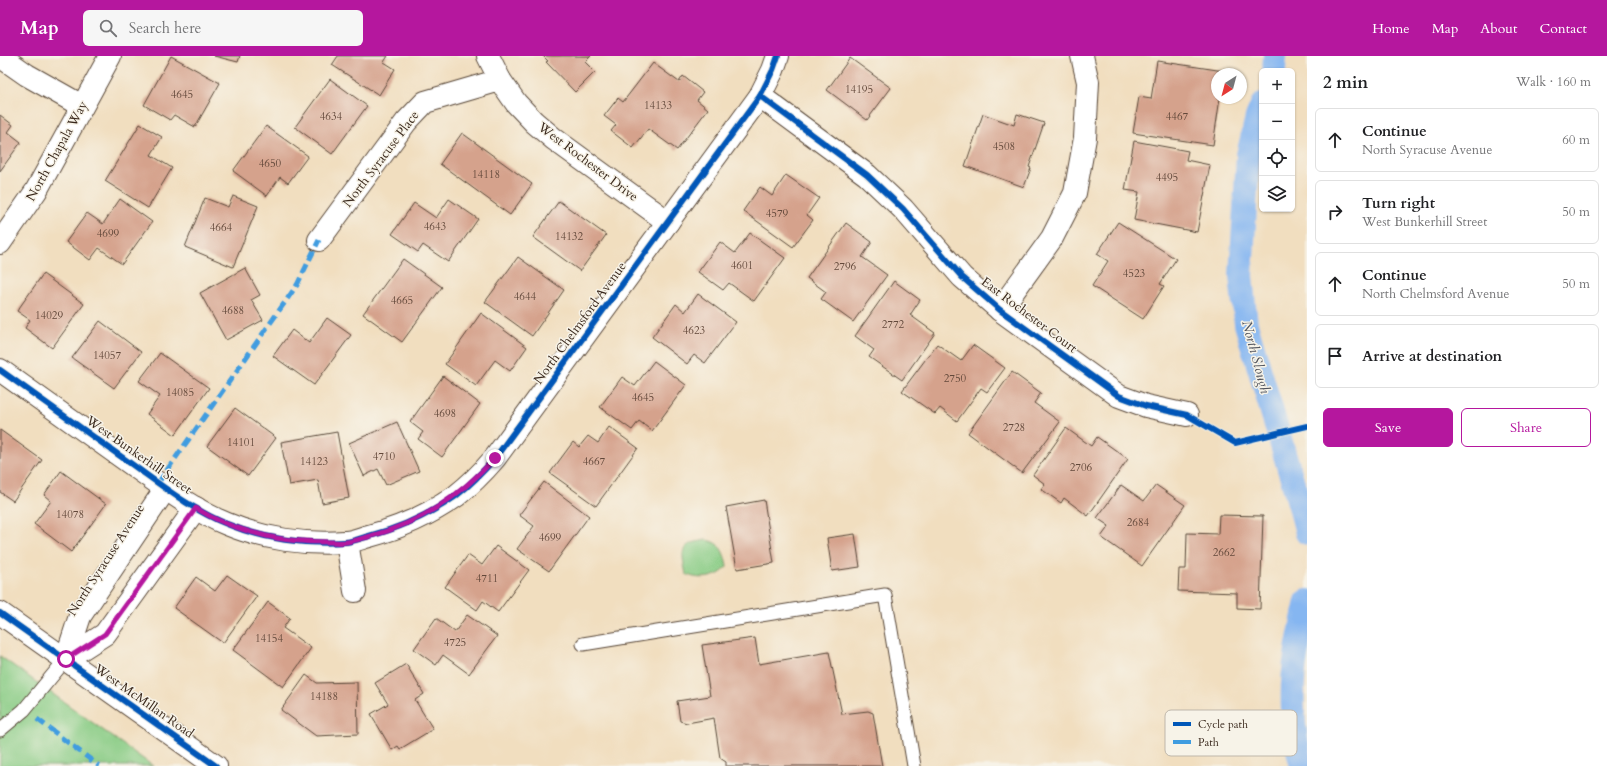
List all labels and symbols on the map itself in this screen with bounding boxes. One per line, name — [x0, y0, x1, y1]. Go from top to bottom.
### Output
north arrow — [1211, 68, 1247, 104]
house number: 14195 — [845, 82, 873, 97]
house number: 4645 — [171, 87, 193, 102]
street label: North Chapala Way — [22, 98, 92, 204]
house number: 14133 — [644, 98, 672, 113]
street label: North Syracuse Place — [339, 107, 423, 211]
house number: 4634 — [320, 109, 343, 124]
house number: 4467 — [1166, 109, 1189, 124]
street label: West Rochester Drive — [533, 118, 642, 206]
house number: 4508 — [993, 139, 1015, 154]
house number: 4650 — [259, 156, 282, 171]
house number: 14118 — [472, 167, 500, 182]
house number: 4495 — [1156, 170, 1178, 185]
house number: 4579 — [766, 206, 789, 221]
house number: 4643 — [424, 219, 447, 234]
house number: 4664 — [210, 220, 233, 235]
house number: 4699 — [97, 226, 120, 241]
house number: 14132 — [555, 229, 583, 244]
street label: North Chelmsford Avenue — [529, 258, 631, 388]
house number: 4601 — [731, 258, 753, 273]
house number: 2796 — [834, 259, 857, 274]
house number: 4523 — [1123, 266, 1146, 281]
street label: East Rochester Court — [977, 273, 1081, 357]
house number: 4644 — [514, 289, 537, 304]
house number: 4665 — [391, 293, 413, 308]
house number: 4688 — [222, 303, 244, 318]
house number: 14029 — [35, 308, 63, 323]
house number: 2772 — [882, 317, 905, 332]
water label: North Slough — [1237, 318, 1275, 396]
house number: 4623 — [683, 323, 706, 338]
house number: 14057 — [93, 348, 121, 363]
house number: 2750 — [944, 371, 967, 386]
house number: 14085 — [166, 385, 194, 400]
house number: 4645 — [632, 390, 654, 405]
house number: 4698 — [434, 406, 456, 421]
street label: West Bunkerhill Street — [82, 411, 195, 498]
house number: 2728 — [1003, 420, 1025, 435]
house number: 14101 — [227, 435, 255, 450]
house number: 4710 — [373, 449, 396, 464]
route end — [486, 449, 504, 467]
house number: 14123 — [300, 454, 328, 469]
house number: 4667 — [583, 454, 606, 469]
house number: 2706 — [1070, 460, 1093, 475]
street label: North Syracuse Avenue — [63, 500, 149, 620]
house number: 14078 — [56, 507, 84, 522]
house number: 2684 — [1127, 515, 1150, 530]
house number: 4699 — [539, 530, 562, 545]
house number: 2662 — [1213, 545, 1236, 560]
house number: 4711 — [476, 571, 498, 586]
house number: 14154 — [255, 631, 283, 646]
house number: 4725 — [444, 635, 466, 650]
route start — [57, 650, 75, 668]
street label: West McMillan Road — [90, 659, 198, 742]
house number: 14188 — [310, 689, 338, 704]
legend — [1165, 710, 1297, 756]
text: Cycle path — [1198, 717, 1248, 732]
text: Path — [1198, 735, 1219, 750]

